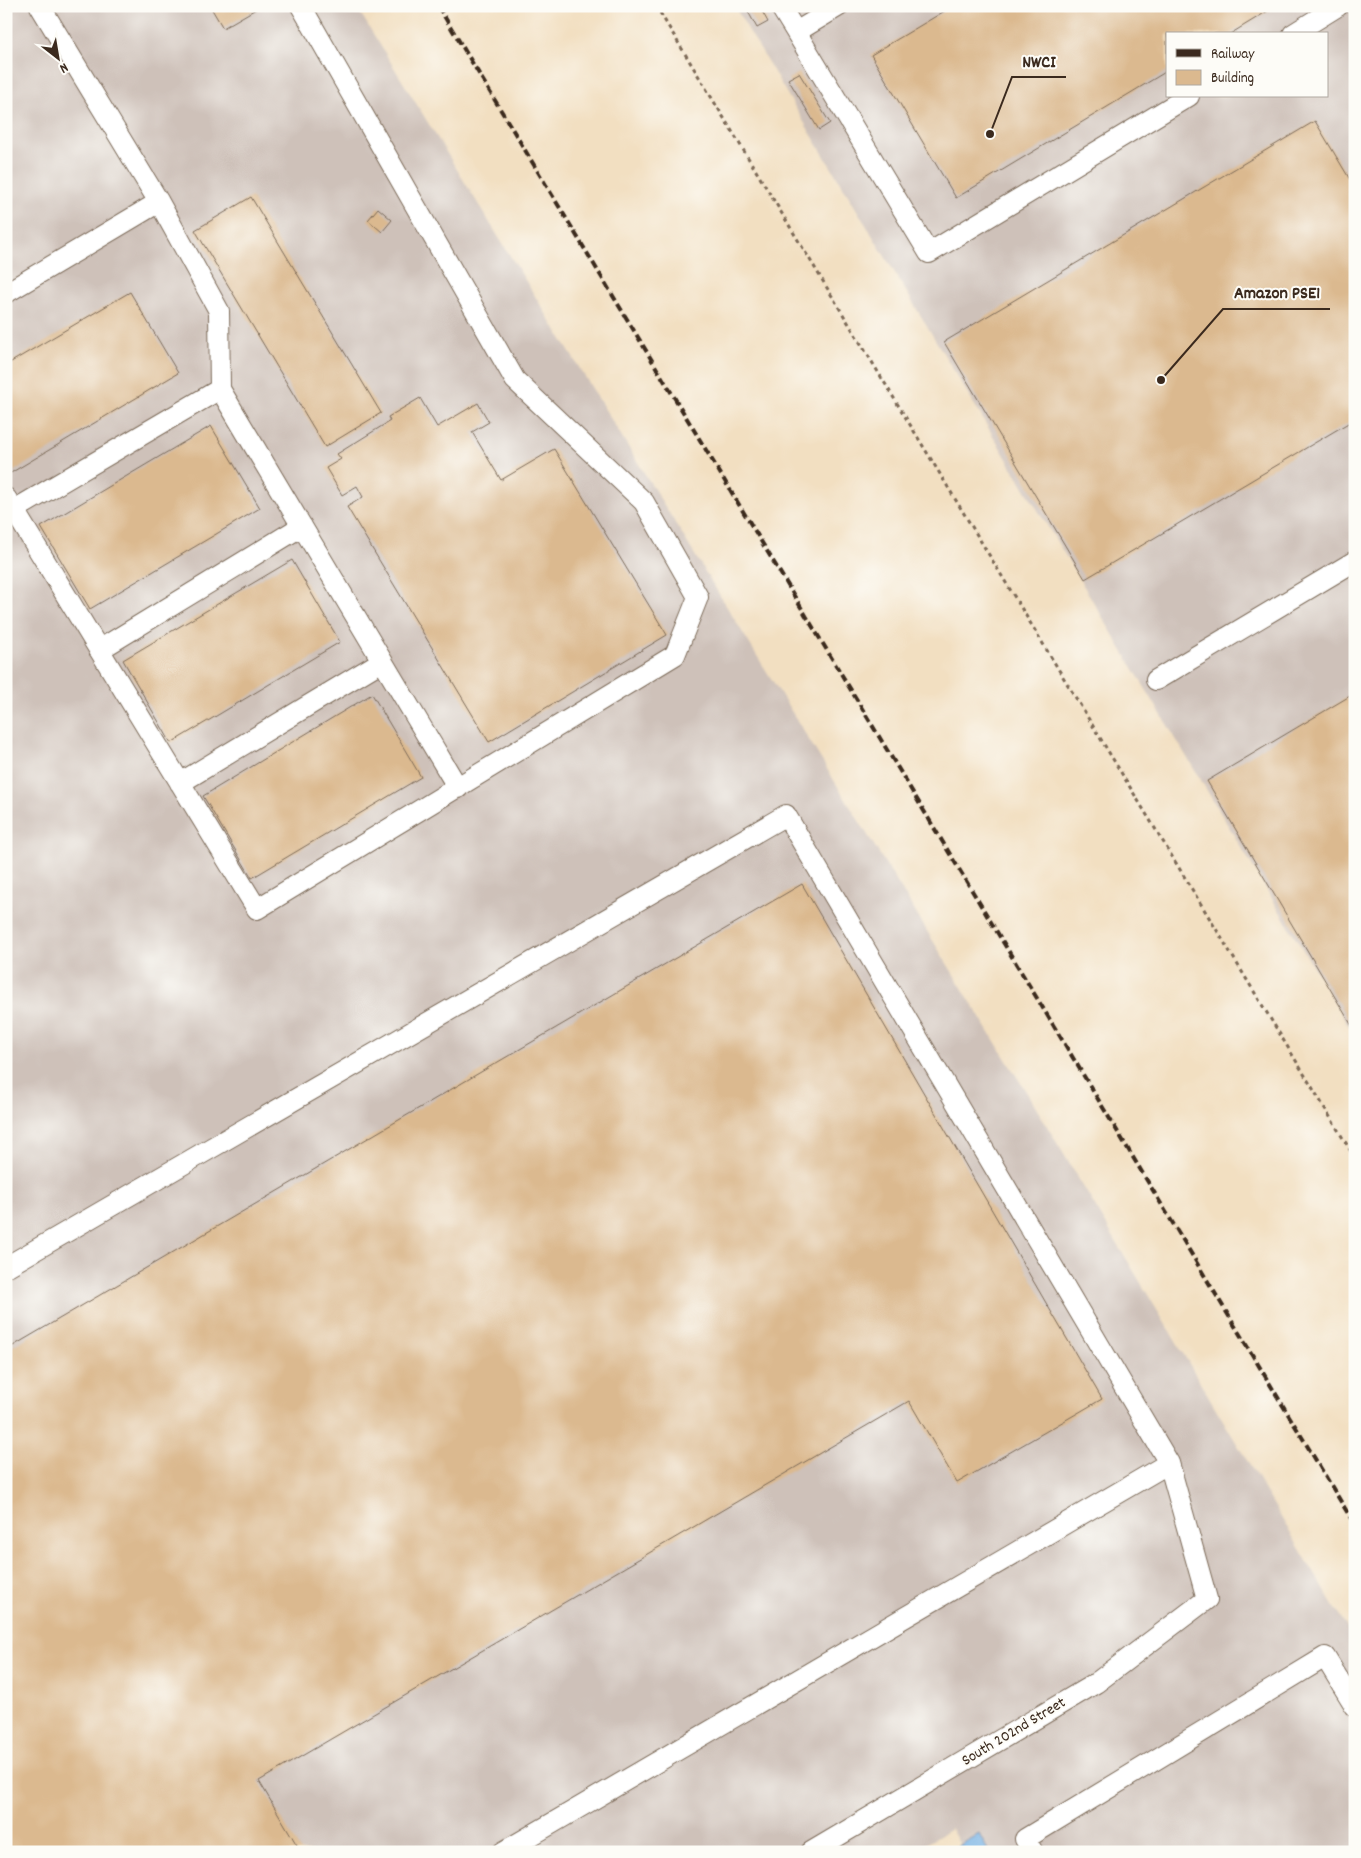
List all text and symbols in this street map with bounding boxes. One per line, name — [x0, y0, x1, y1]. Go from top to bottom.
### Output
north arrow — [32, 32, 82, 82]
legend — [1166, 32, 1328, 98]
callout: NWCI — [1012, 44, 1066, 77]
text: Railway — [1211, 44, 1255, 66]
text: NWCI — [1022, 51, 1056, 76]
text: N — [55, 57, 72, 78]
text: Building — [1211, 68, 1254, 90]
callout: Amazon PSE1 — [1223, 276, 1330, 309]
text: Amazon PSE1 — [1234, 282, 1320, 307]
street label: South 202nd Street — [957, 1692, 1071, 1772]

